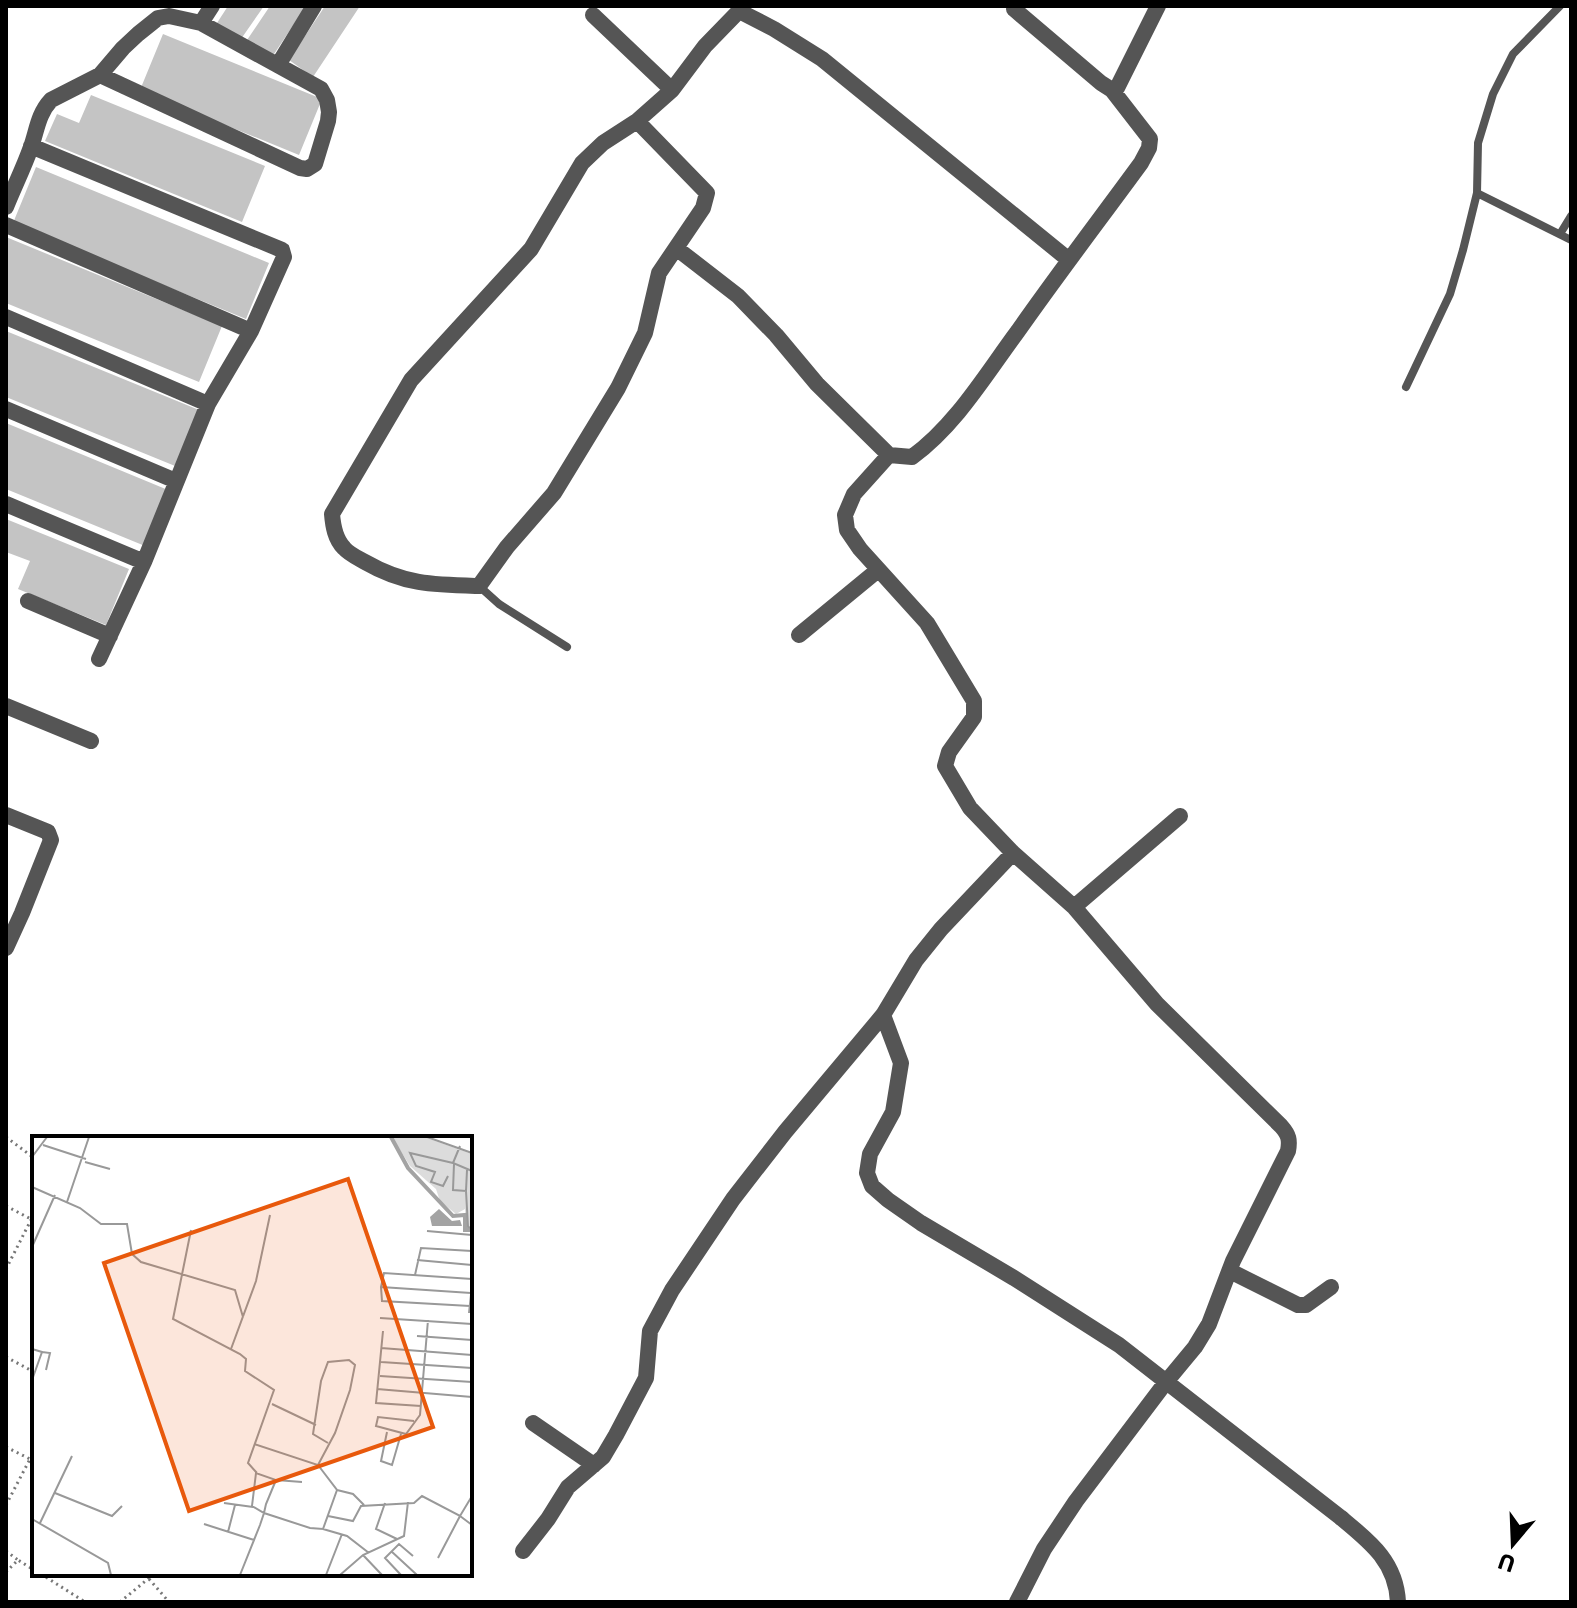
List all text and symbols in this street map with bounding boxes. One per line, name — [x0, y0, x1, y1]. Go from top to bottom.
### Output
inset map — [32, 1136, 472, 1576]
north arrow — [1473, 1504, 1553, 1584]
text: U — [1494, 1548, 1518, 1579]

